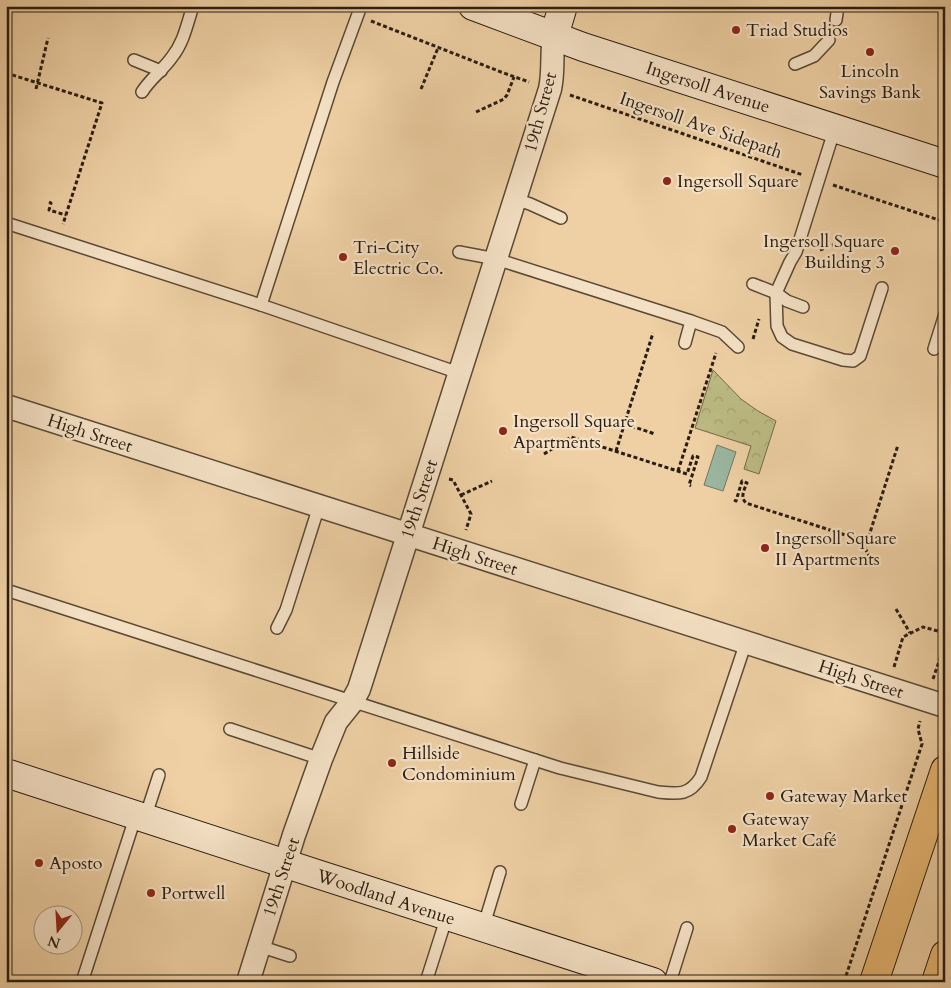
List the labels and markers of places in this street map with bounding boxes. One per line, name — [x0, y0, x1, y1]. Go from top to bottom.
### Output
place label: Triad Studios — [746, 18, 848, 43]
marker: Triad Studios — [730, 24, 742, 36]
marker: Lincoln Savings Bank — [864, 46, 876, 58]
place label: Lincoln Savings Bank — [819, 59, 921, 105]
place label: Ingersoll Square — [677, 169, 799, 194]
marker: Ingersoll Square — [661, 175, 673, 187]
place label: Ingersoll Square Building 3 — [763, 229, 885, 275]
place label: Tri-City Electric Co. — [353, 235, 444, 281]
marker: Ingersoll Square Building 3 — [889, 245, 901, 257]
marker: Tri-City Electric Co. — [337, 251, 349, 263]
place label: Ingersoll Square Apartments — [513, 409, 635, 455]
marker: Ingersoll Square Apartments — [497, 425, 509, 437]
place label: Ingersoll Square II Apartments — [775, 526, 897, 572]
marker: Ingersoll Square II Apartments — [759, 542, 771, 554]
place label: Hillside Condominium — [402, 741, 516, 787]
marker: Hillside Condominium — [386, 757, 398, 769]
place label: Gateway Market — [780, 784, 908, 809]
marker: Gateway Market — [764, 790, 776, 802]
place label: Gateway Market Café — [742, 807, 837, 853]
marker: Gateway Market Café — [726, 823, 738, 835]
place label: Aposto — [49, 851, 103, 876]
marker: Aposto — [33, 857, 45, 869]
place label: Portwell — [161, 881, 226, 906]
marker: Portwell — [145, 887, 157, 899]

